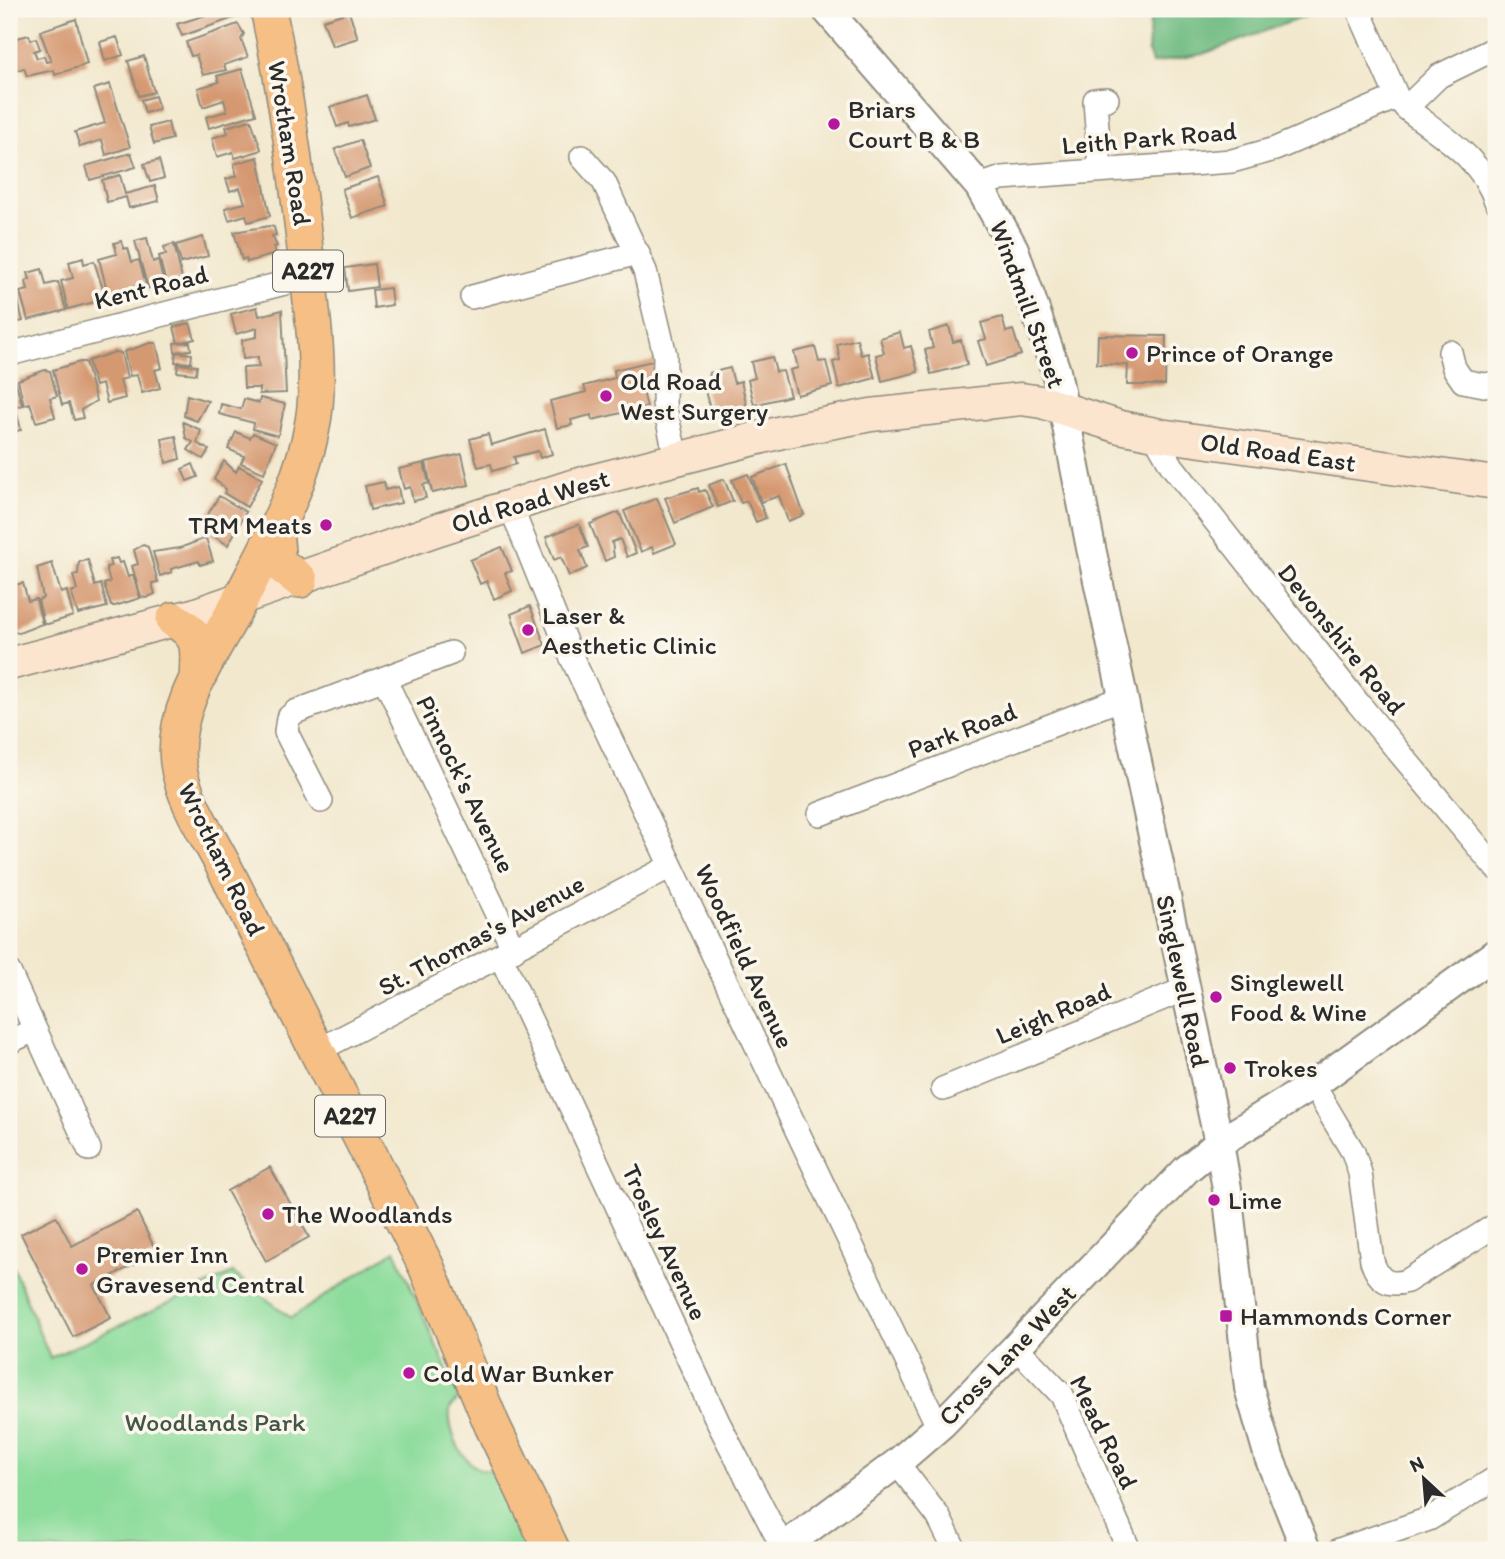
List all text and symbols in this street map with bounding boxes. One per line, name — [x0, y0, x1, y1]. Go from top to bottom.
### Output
street label: Wrotham Road — [261, 58, 319, 228]
place label: Briars Court B & B — [848, 93, 980, 155]
street label: Leith Park Road — [1060, 114, 1238, 162]
marker: Briars Court B & B — [826, 116, 842, 132]
street label: Windmill Street — [983, 216, 1073, 392]
road number: A227 — [273, 250, 343, 292]
street label: Kent Road — [91, 257, 211, 317]
place label: Prince of Orange — [1146, 337, 1334, 369]
marker: Prince of Orange — [1124, 345, 1140, 361]
place label: Old Road West Surgery — [620, 365, 768, 427]
marker: Old Road West Surgery — [598, 388, 614, 404]
street label: Old Road East — [1198, 425, 1358, 479]
street label: Old Road West — [447, 462, 613, 540]
place label: TRM Meats — [188, 509, 312, 541]
marker: TRM Meats — [318, 517, 334, 533]
street label: Devonshire Road — [1271, 557, 1413, 721]
place label: Laser & Aesthetic Clinic — [542, 599, 717, 661]
marker: Laser & Aesthetic Clinic — [520, 622, 536, 638]
street label: Pinnock's Avenue — [409, 690, 523, 878]
street label: Park Road — [903, 695, 1021, 765]
street label: Wrotham Road — [171, 777, 273, 941]
street label: Woodfield Avenue — [688, 859, 802, 1053]
street label: St. Thomas's Avenue — [372, 867, 590, 1003]
street label: Singlewell Road — [1149, 892, 1217, 1071]
place label: Singlewell Food & Wine — [1230, 966, 1367, 1028]
street label: Leigh Road — [991, 974, 1115, 1052]
marker: Singlewell Food & Wine — [1208, 989, 1224, 1005]
place label: Trokes — [1244, 1052, 1318, 1084]
marker: Trokes — [1222, 1060, 1238, 1076]
road number: A227 — [315, 1096, 385, 1136]
street label: Trosley Avenue — [615, 1159, 715, 1325]
place label: Lime — [1228, 1184, 1282, 1216]
marker: Lime — [1206, 1192, 1222, 1208]
place label: The Woodlands — [282, 1198, 453, 1230]
marker: The Woodlands — [260, 1206, 276, 1222]
place label: Premier Inn Gravesend Central — [96, 1238, 304, 1300]
marker: Premier Inn Gravesend Central — [74, 1261, 90, 1277]
street label: Cross Lane West — [932, 1277, 1083, 1432]
place label: Hammonds Corner — [1240, 1300, 1451, 1332]
marker: Hammonds Corner — [1218, 1308, 1234, 1324]
place label: Cold War Bunker — [423, 1357, 614, 1389]
marker: Cold War Bunker — [401, 1365, 417, 1381]
street label: Mead Road — [1063, 1370, 1145, 1494]
park label: Woodlands Park — [125, 1406, 306, 1438]
north arrow — [1390, 1444, 1460, 1514]
text: N — [1406, 1451, 1428, 1477]

